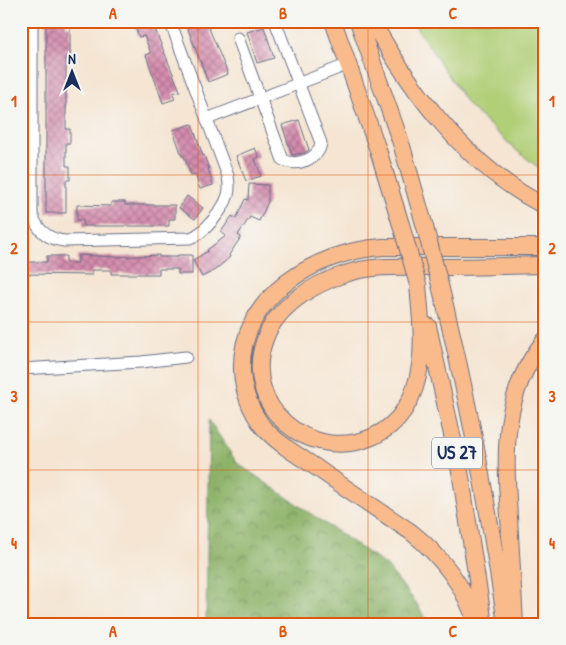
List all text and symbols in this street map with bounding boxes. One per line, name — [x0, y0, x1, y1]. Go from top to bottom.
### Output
text: A — [109, 2, 117, 24]
text: B — [279, 2, 287, 24]
text: C — [449, 2, 458, 24]
north arrow — [48, 48, 98, 98]
text: N — [68, 49, 76, 68]
text: 1 — [11, 90, 17, 112]
text: 1 — [549, 90, 555, 112]
text: 2 — [10, 237, 18, 259]
text: 2 — [548, 237, 556, 259]
text: 3 — [10, 385, 18, 407]
text: 3 — [548, 385, 556, 407]
road number: US 27 — [432, 438, 482, 468]
text: 4 — [11, 532, 17, 554]
text: 4 — [549, 532, 555, 554]
text: A — [109, 620, 117, 642]
text: B — [279, 620, 287, 642]
text: C — [449, 620, 458, 642]

